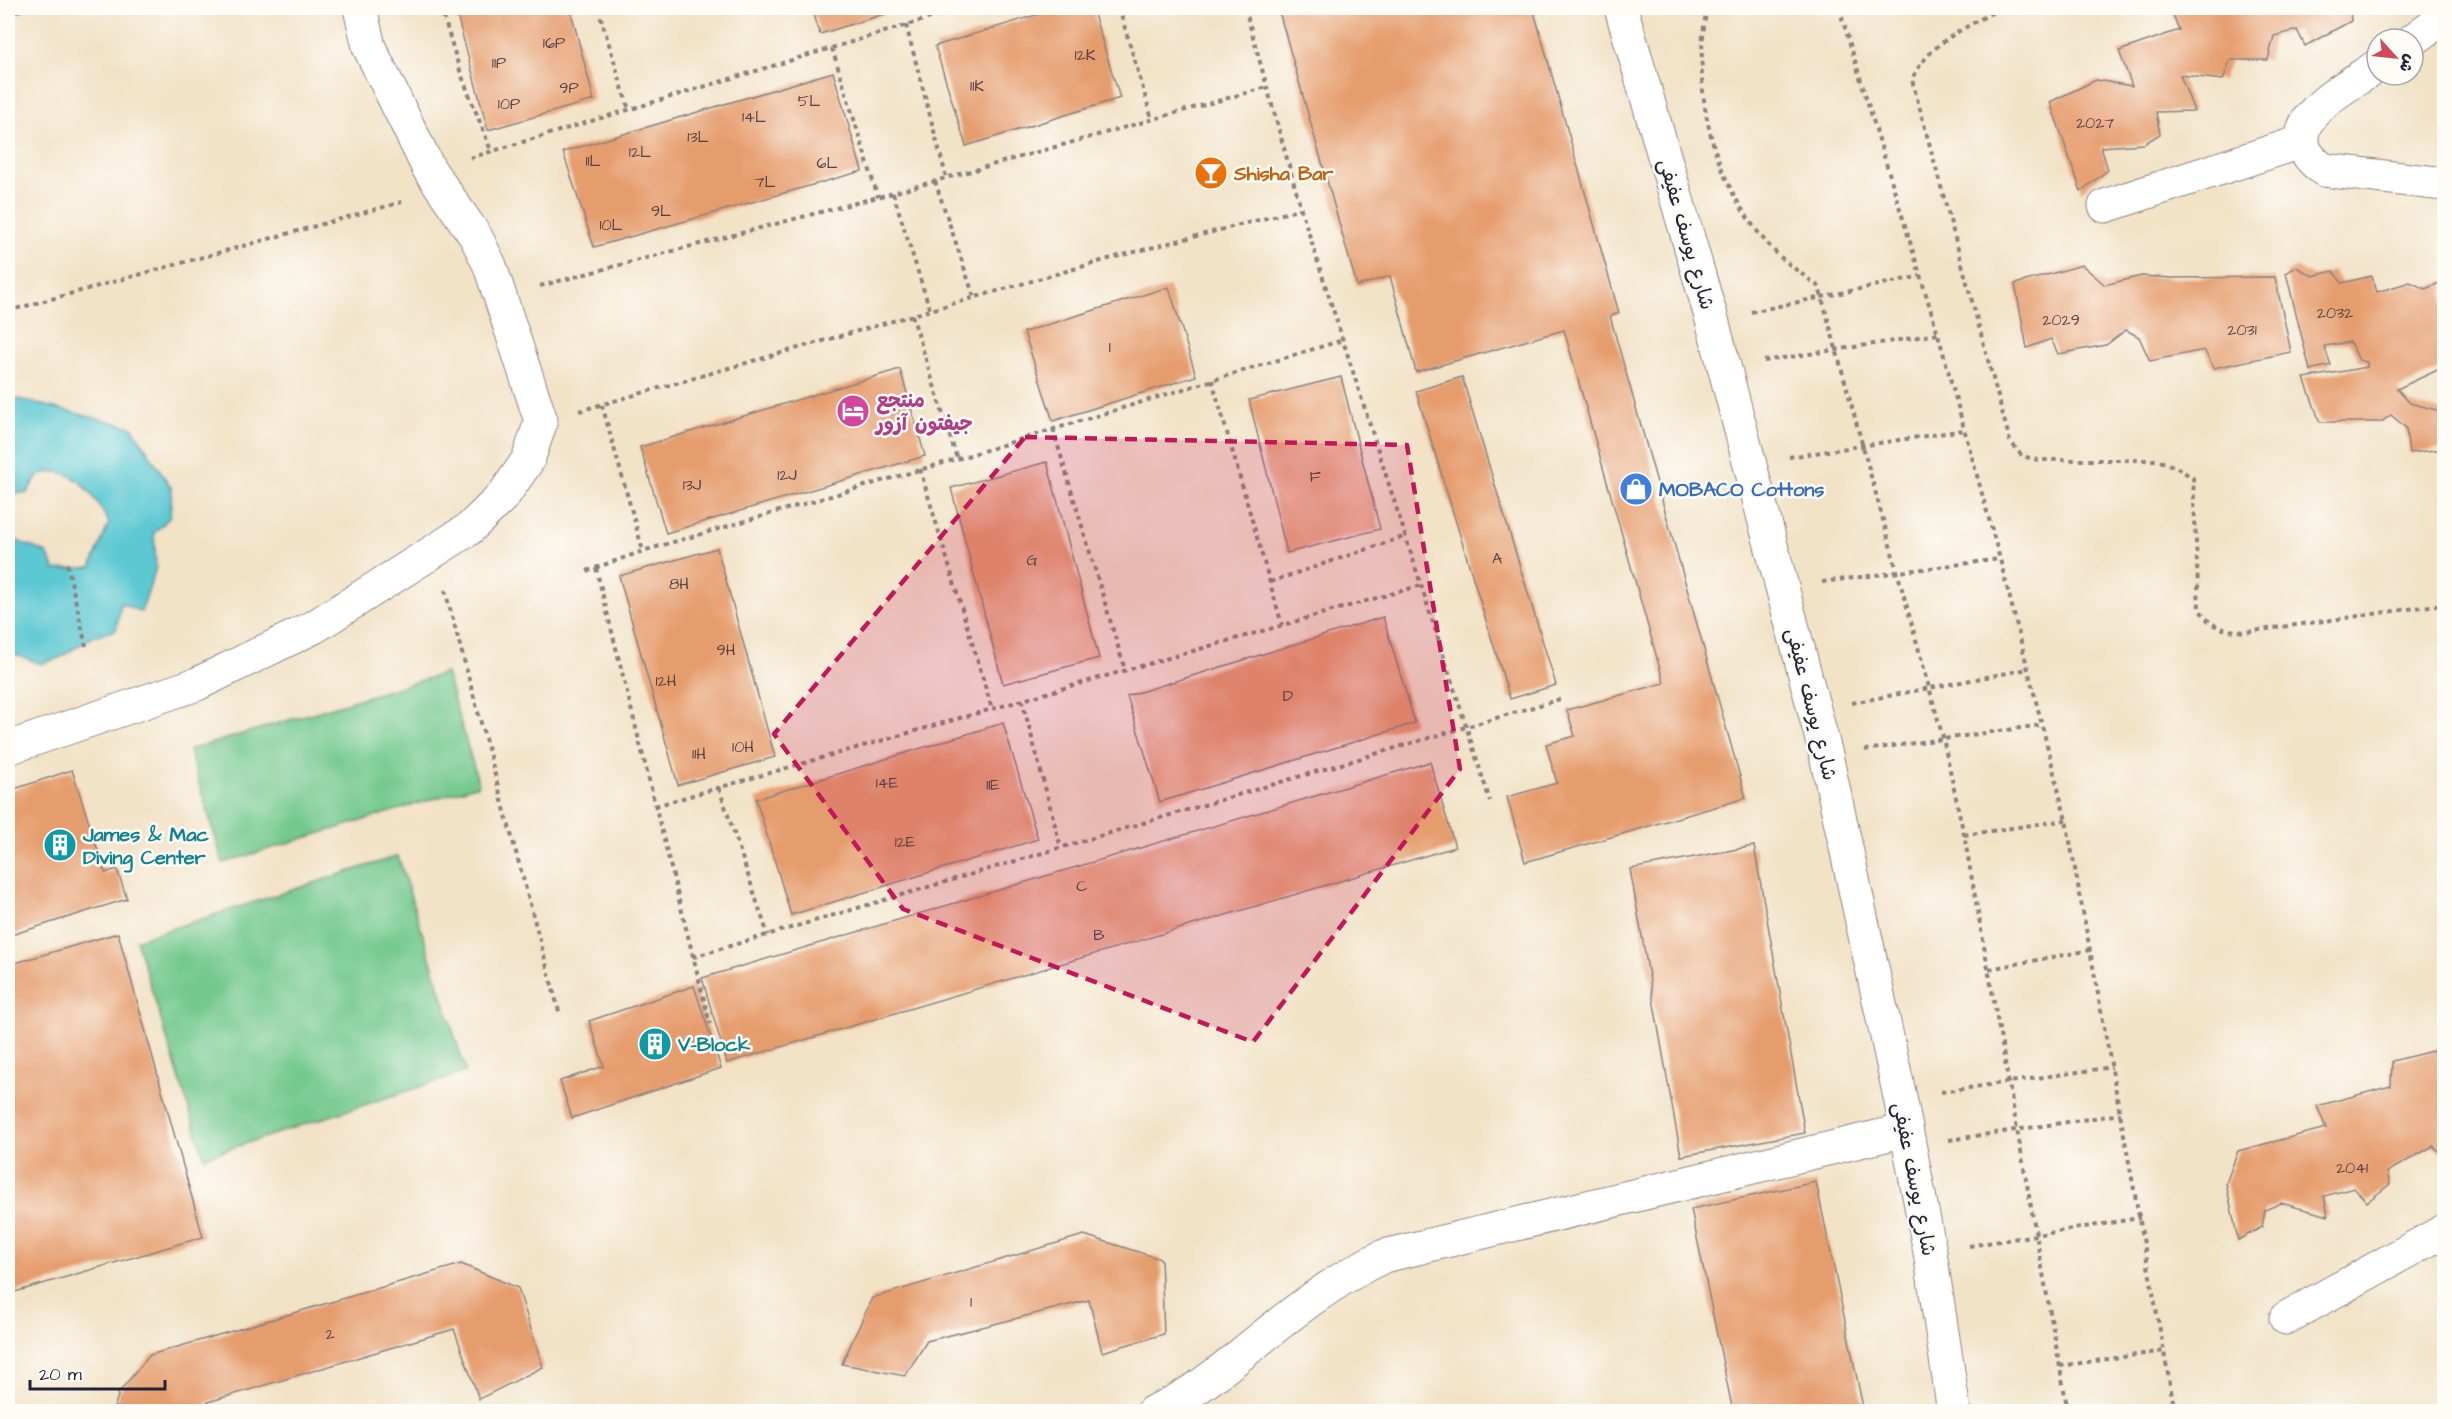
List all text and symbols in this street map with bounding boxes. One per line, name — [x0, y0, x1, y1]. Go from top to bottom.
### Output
north arrow — [2365, 27, 2425, 87]
house number: 16P — [543, 32, 565, 54]
house number: 12K — [1075, 44, 1096, 66]
text: ش — [2394, 51, 2421, 76]
house number: 11P — [492, 52, 506, 74]
house number: 11K — [970, 75, 984, 97]
house number: 9P — [559, 77, 579, 99]
house number: 5L — [798, 90, 820, 112]
house number: 10P — [498, 93, 520, 115]
house number: 14L — [742, 106, 766, 128]
house number: 2027 — [2076, 112, 2114, 134]
house number: 13L — [687, 126, 709, 148]
house number: 12L — [629, 141, 651, 163]
house number: 11L — [585, 150, 601, 172]
house number: 6L — [816, 152, 838, 174]
bar icon: Shisha Bar — [1193, 155, 1229, 191]
street label: شارع يوسف عفيفى — [1651, 155, 1721, 313]
place label: Shisha Bar — [1233, 160, 1334, 188]
house number: 7L — [755, 171, 775, 193]
house number: 9L — [651, 200, 671, 222]
house number: 10L — [599, 214, 623, 236]
house number: 2032 — [2317, 302, 2353, 324]
house number: 2029 — [2042, 309, 2080, 331]
house number: 2031 — [2227, 319, 2257, 341]
house number: I — [1109, 336, 1111, 358]
place label: منتجع جيفتون آزور — [874, 387, 973, 438]
hotel icon: منتجع جيفتون آزور — [835, 393, 871, 429]
house number: 12J — [777, 464, 797, 486]
house number: F — [1309, 466, 1321, 488]
shop icon: MOBACO Cottons — [1618, 471, 1654, 507]
house number: 13J — [683, 474, 702, 496]
place label: MOBACO Cottons — [1659, 476, 1824, 504]
house number: A — [1492, 548, 1502, 570]
house number: G — [1026, 549, 1038, 571]
house number: 8H — [669, 573, 689, 595]
street label: شارع يوسف عفيفى — [1779, 625, 1843, 783]
house number: 9H — [717, 639, 736, 661]
house number: 12H — [656, 670, 677, 692]
house number: D — [1283, 685, 1293, 707]
house number: 10H — [732, 736, 754, 758]
house number: 11H — [692, 743, 706, 765]
house number: 14E — [876, 772, 899, 794]
house number: 11E — [986, 774, 1000, 796]
place label: James & Mac Diving Center — [82, 821, 209, 873]
building icon: James & Mac Diving Center — [42, 827, 78, 863]
house number: 12E — [895, 831, 916, 853]
house number: C — [1076, 875, 1088, 897]
house number: B — [1093, 924, 1105, 946]
building icon: V-Block — [637, 1026, 673, 1062]
place label: V-Block — [677, 1031, 751, 1059]
street label: شارع يوسف عفيفى — [1885, 1100, 1943, 1258]
house number: 2041 — [2336, 1157, 2368, 1179]
house number: 1 — [970, 1291, 972, 1313]
house number: 2 — [325, 1323, 335, 1345]
scale bar — [30, 1353, 165, 1391]
text: 20 m — [39, 1362, 82, 1387]

